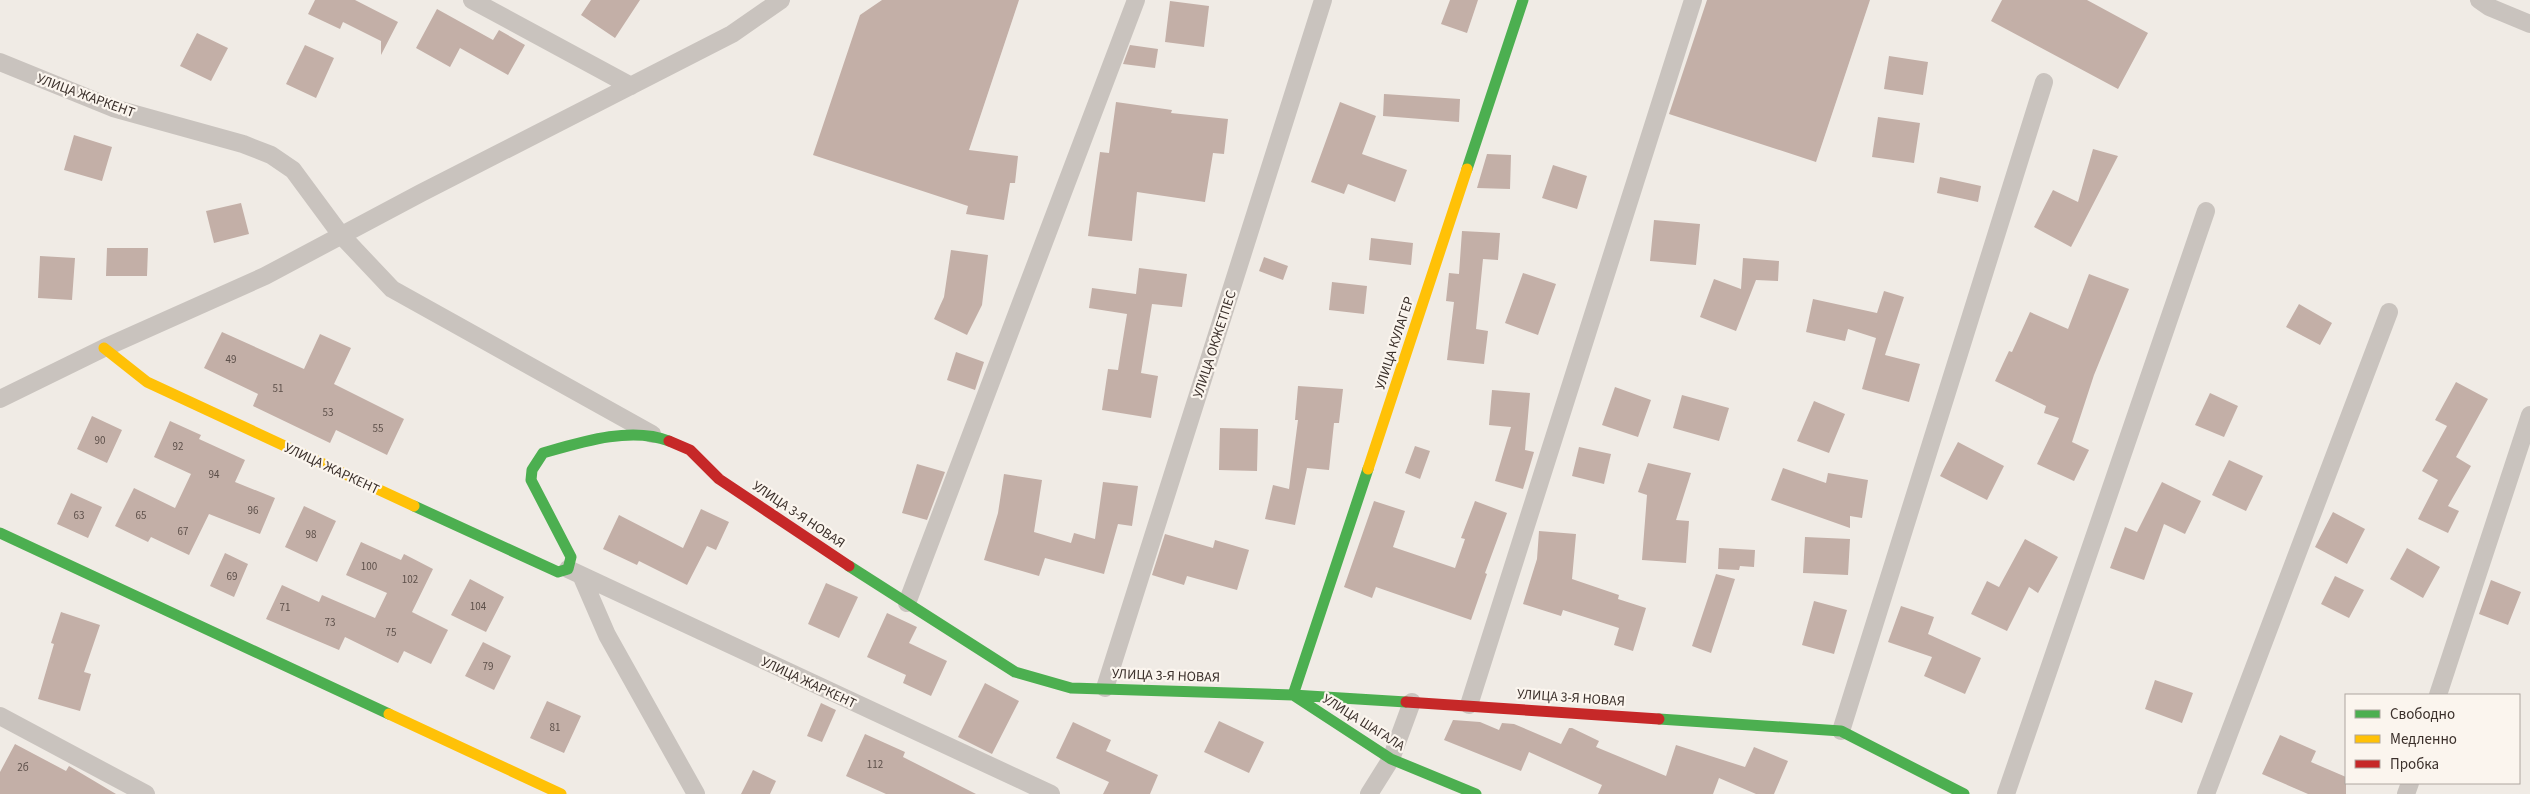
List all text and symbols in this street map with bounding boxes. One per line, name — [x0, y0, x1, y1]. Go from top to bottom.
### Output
street label: УЛИЦА ЖАРКЕНТ — [34, 69, 138, 123]
street label: УЛИЦА ОКЖЕТПЕС — [1188, 288, 1242, 401]
street label: УЛИЦА КУЛАГЕР — [1370, 294, 1419, 392]
house number: 49 — [226, 352, 236, 367]
house number: 51 — [273, 381, 283, 396]
house number: 53 — [323, 405, 333, 420]
house number: 55 — [373, 421, 383, 436]
house number: 90 — [95, 433, 105, 448]
street label: УЛИЦА ЖАРКЕНТ — [281, 438, 383, 500]
house number: 92 — [173, 439, 183, 454]
house number: 94 — [209, 467, 220, 482]
street label: УЛИЦА 3-Я НОВАЯ — [748, 476, 849, 553]
house number: 96 — [248, 503, 259, 518]
house number: 63 — [74, 508, 84, 523]
house number: 65 — [136, 508, 146, 523]
house number: 67 — [178, 524, 188, 539]
house number: 98 — [306, 527, 317, 542]
house number: 100 — [361, 559, 377, 574]
house number: 69 — [227, 569, 237, 584]
house number: 102 — [402, 572, 418, 587]
house number: 104 — [470, 599, 487, 614]
house number: 71 — [280, 600, 290, 615]
house number: 73 — [325, 615, 335, 630]
house number: 75 — [386, 625, 396, 640]
street label: УЛИЦА ЖАРКЕНТ — [758, 652, 860, 714]
house number: 79 — [483, 659, 493, 674]
street label: УЛИЦА 3-Я НОВАЯ — [1112, 664, 1220, 688]
street label: УЛИЦА 3-Я НОВАЯ — [1516, 684, 1626, 712]
street label: УЛИЦА ШАГАЛА — [1318, 689, 1409, 756]
legend — [2345, 694, 2520, 784]
text: Свободно — [2390, 704, 2455, 725]
house number: 81 — [550, 720, 560, 735]
text: Медленно — [2390, 729, 2457, 750]
text: Пробка — [2390, 754, 2439, 775]
house number: 112 — [867, 757, 883, 772]
house number: 2б — [17, 760, 29, 775]

